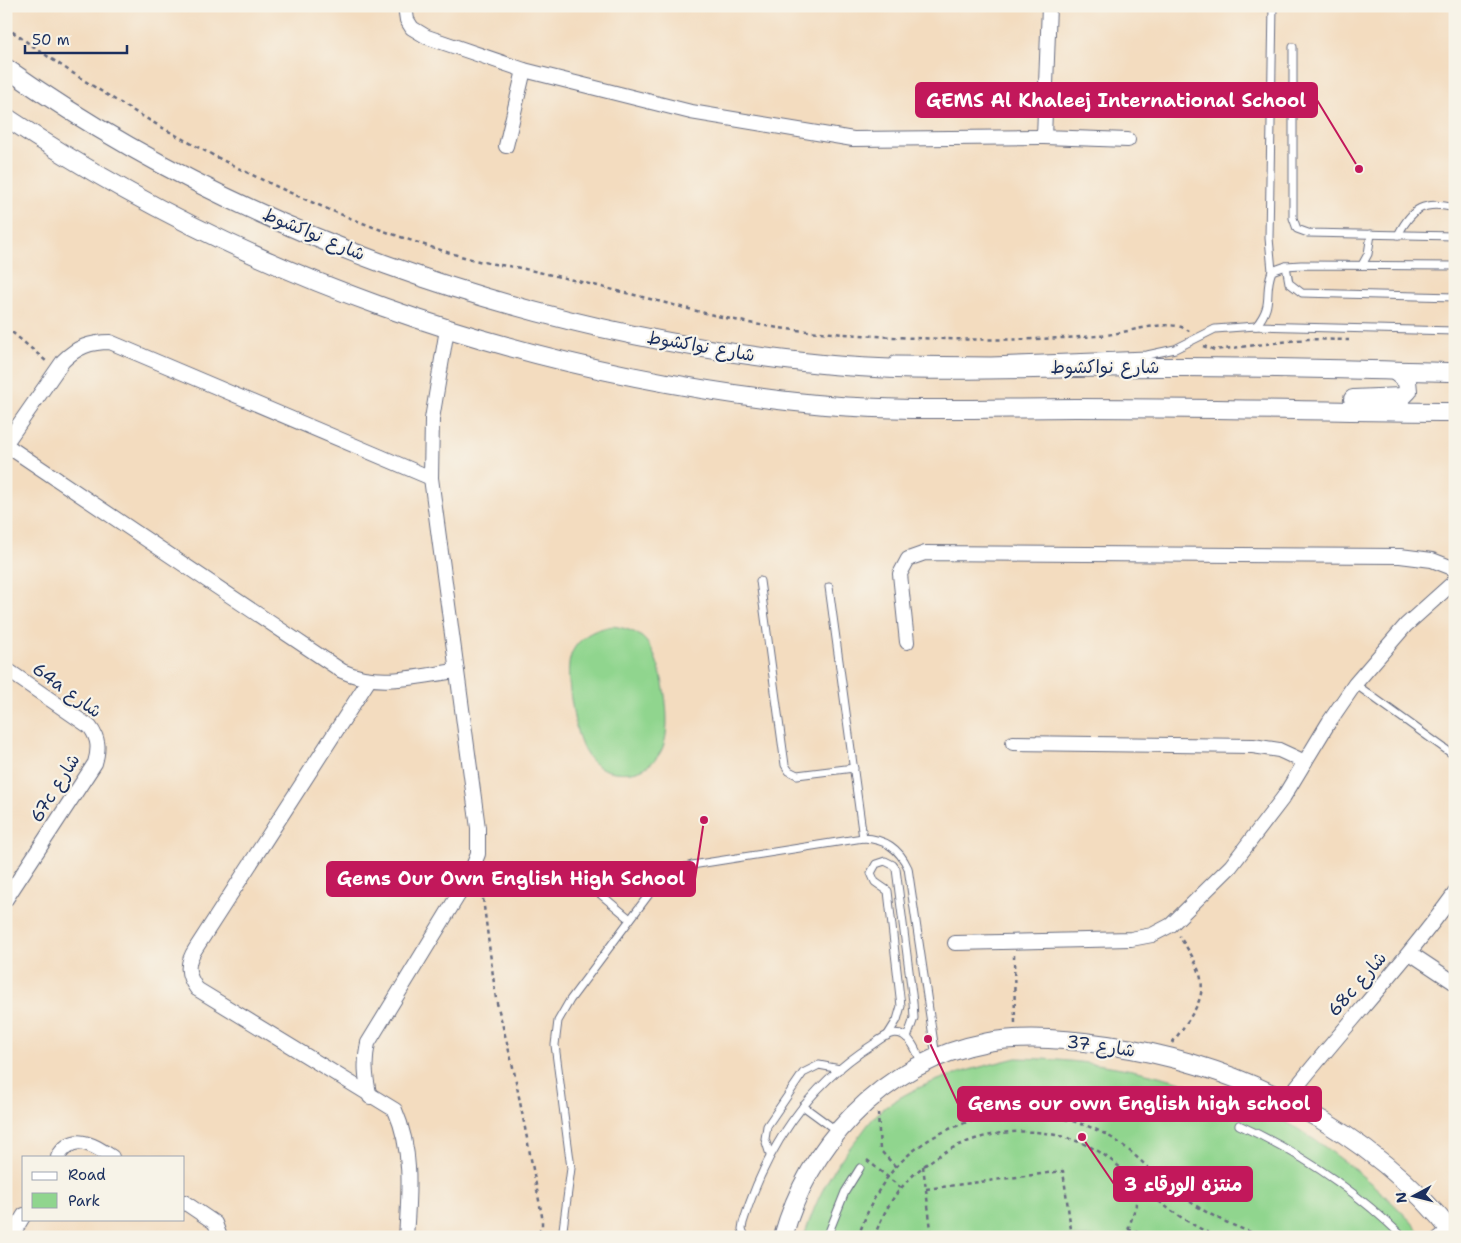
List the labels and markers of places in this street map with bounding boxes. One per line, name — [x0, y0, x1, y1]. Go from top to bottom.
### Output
callout: GEMS Al Khaleej International School — [916, 83, 1317, 117]
callout: Gems Our Own English High School — [327, 862, 695, 896]
callout: Gems our own English high school — [958, 1087, 1321, 1121]
callout: منتزه الورقاء 3 — [1114, 1167, 1252, 1201]

